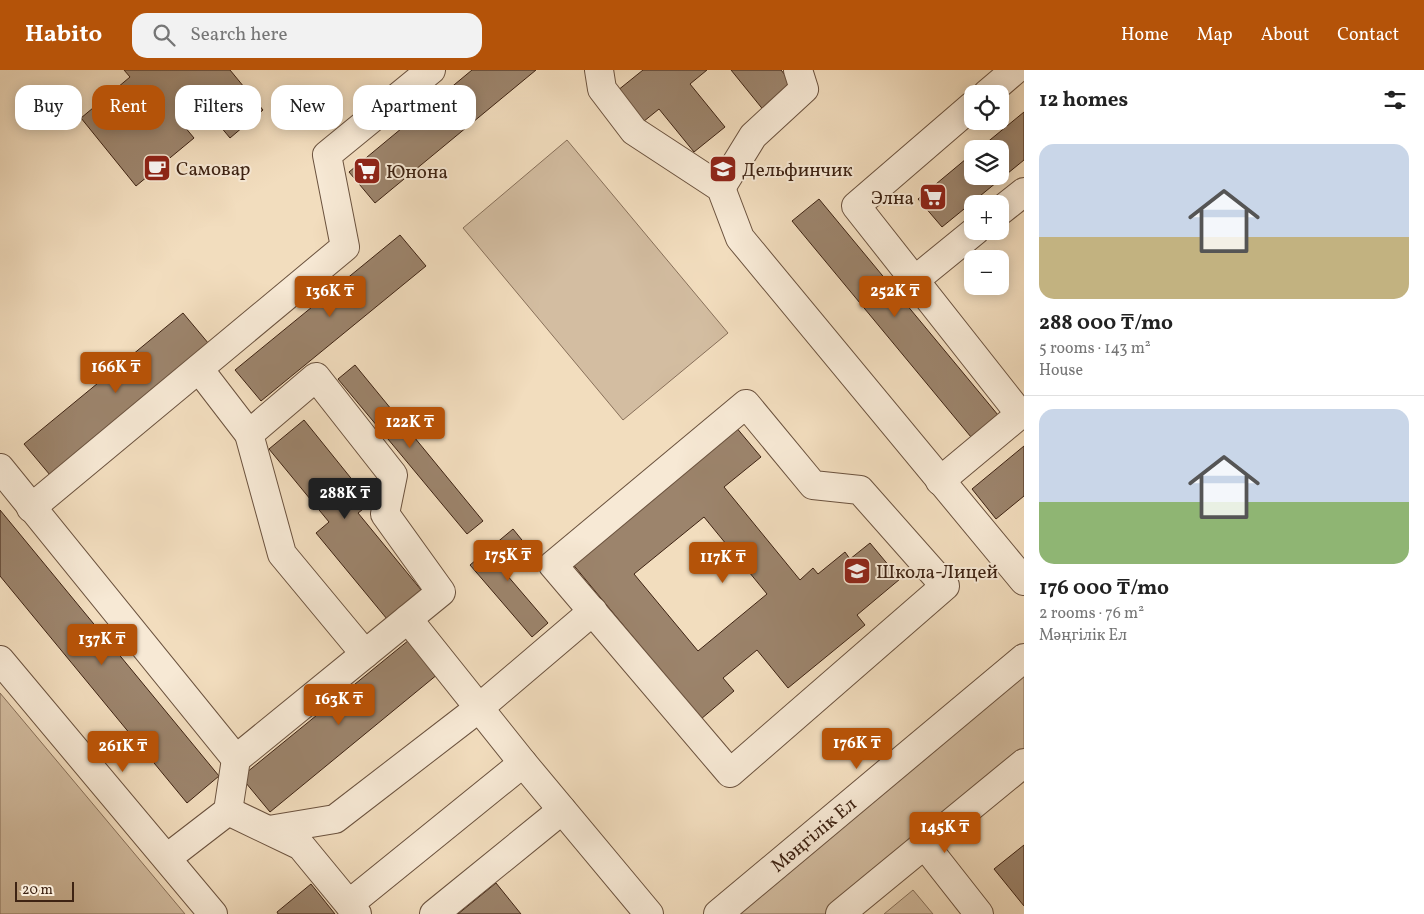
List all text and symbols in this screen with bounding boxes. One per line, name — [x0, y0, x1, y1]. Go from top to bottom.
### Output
search box — [132, 13, 482, 58]
text: Habito — [25, 18, 102, 52]
icon: search — [150, 21, 178, 49]
text: Search here — [190, 22, 288, 48]
text: Home — [1121, 23, 1169, 48]
text: Map — [1197, 23, 1233, 48]
text: About — [1261, 23, 1309, 48]
text: Contact — [1337, 23, 1399, 48]
chip: Buy — [15, 85, 82, 130]
chip: Rent — [92, 85, 165, 130]
chip: Filters — [175, 85, 261, 130]
chip: New — [271, 85, 343, 130]
chip: Apartment — [353, 85, 476, 130]
map controls — [964, 85, 1009, 295]
button: locate — [964, 85, 1009, 130]
text: 12 homes — [1039, 86, 1128, 115]
icon: filters — [1381, 86, 1409, 114]
button: layers — [964, 140, 1009, 185]
cafe icon: Самовар — [142, 153, 172, 183]
school or university icon: Дельфинчик — [708, 154, 738, 184]
supermarket icon: Юнона — [352, 156, 382, 186]
place label: Самовар — [176, 157, 251, 183]
place label: Дельфинчик — [742, 158, 853, 184]
place label: Юнона — [386, 160, 448, 186]
icon: home — [1179, 176, 1269, 266]
supermarket icon: Элна — [918, 182, 948, 212]
place label: Элна — [871, 186, 914, 212]
button: + — [964, 195, 1009, 240]
button: − — [964, 250, 1009, 295]
pin: 136K ₸ — [289, 276, 371, 318]
pin: 252K ₸ — [854, 276, 936, 318]
text: 136K ₸ — [306, 281, 354, 303]
text: 252K ₸ — [870, 281, 920, 303]
text: 288 000 ₸/mo — [1039, 309, 1173, 338]
text: 5 rooms · 143 m² — [1039, 338, 1151, 360]
pin: 166K ₸ — [75, 352, 157, 394]
text: 166K ₸ — [91, 357, 141, 379]
text: House — [1039, 360, 1083, 382]
pin: 122K ₸ — [369, 406, 451, 449]
text: 122K ₸ — [386, 412, 434, 434]
icon: home — [1179, 442, 1269, 532]
pin: 288K ₸ — [304, 478, 386, 520]
text: 288K ₸ — [319, 483, 371, 505]
pin: 175K ₸ — [467, 540, 549, 582]
pin: 117K ₸ — [682, 542, 764, 584]
text: 175K ₸ — [484, 545, 532, 567]
text: 117K ₸ — [700, 547, 746, 569]
school or university icon: Школа-Лицей — [842, 556, 872, 586]
place label: Школа-Лицей — [876, 560, 998, 586]
text: 176 000 ₸/mo — [1039, 574, 1169, 603]
text: 2 rooms · 76 m² — [1039, 603, 1144, 625]
pin: 137K ₸ — [61, 624, 143, 666]
text: Мәңгілік Ел — [1039, 625, 1127, 647]
text: 137K ₸ — [78, 629, 126, 651]
pin: 163K ₸ — [298, 684, 380, 726]
text: 163K ₸ — [315, 689, 363, 711]
pin: 176K ₸ — [816, 728, 898, 770]
pin: 261K ₸ — [82, 730, 164, 773]
text: 176K ₸ — [833, 733, 881, 755]
text: 261K ₸ — [99, 736, 147, 758]
street label: Мәңгілік Ел — [766, 792, 863, 879]
pin: 145K ₸ — [904, 812, 986, 854]
text: 145K ₸ — [921, 817, 969, 839]
scale bar — [15, 879, 74, 902]
text: 20 m — [22, 881, 53, 900]

